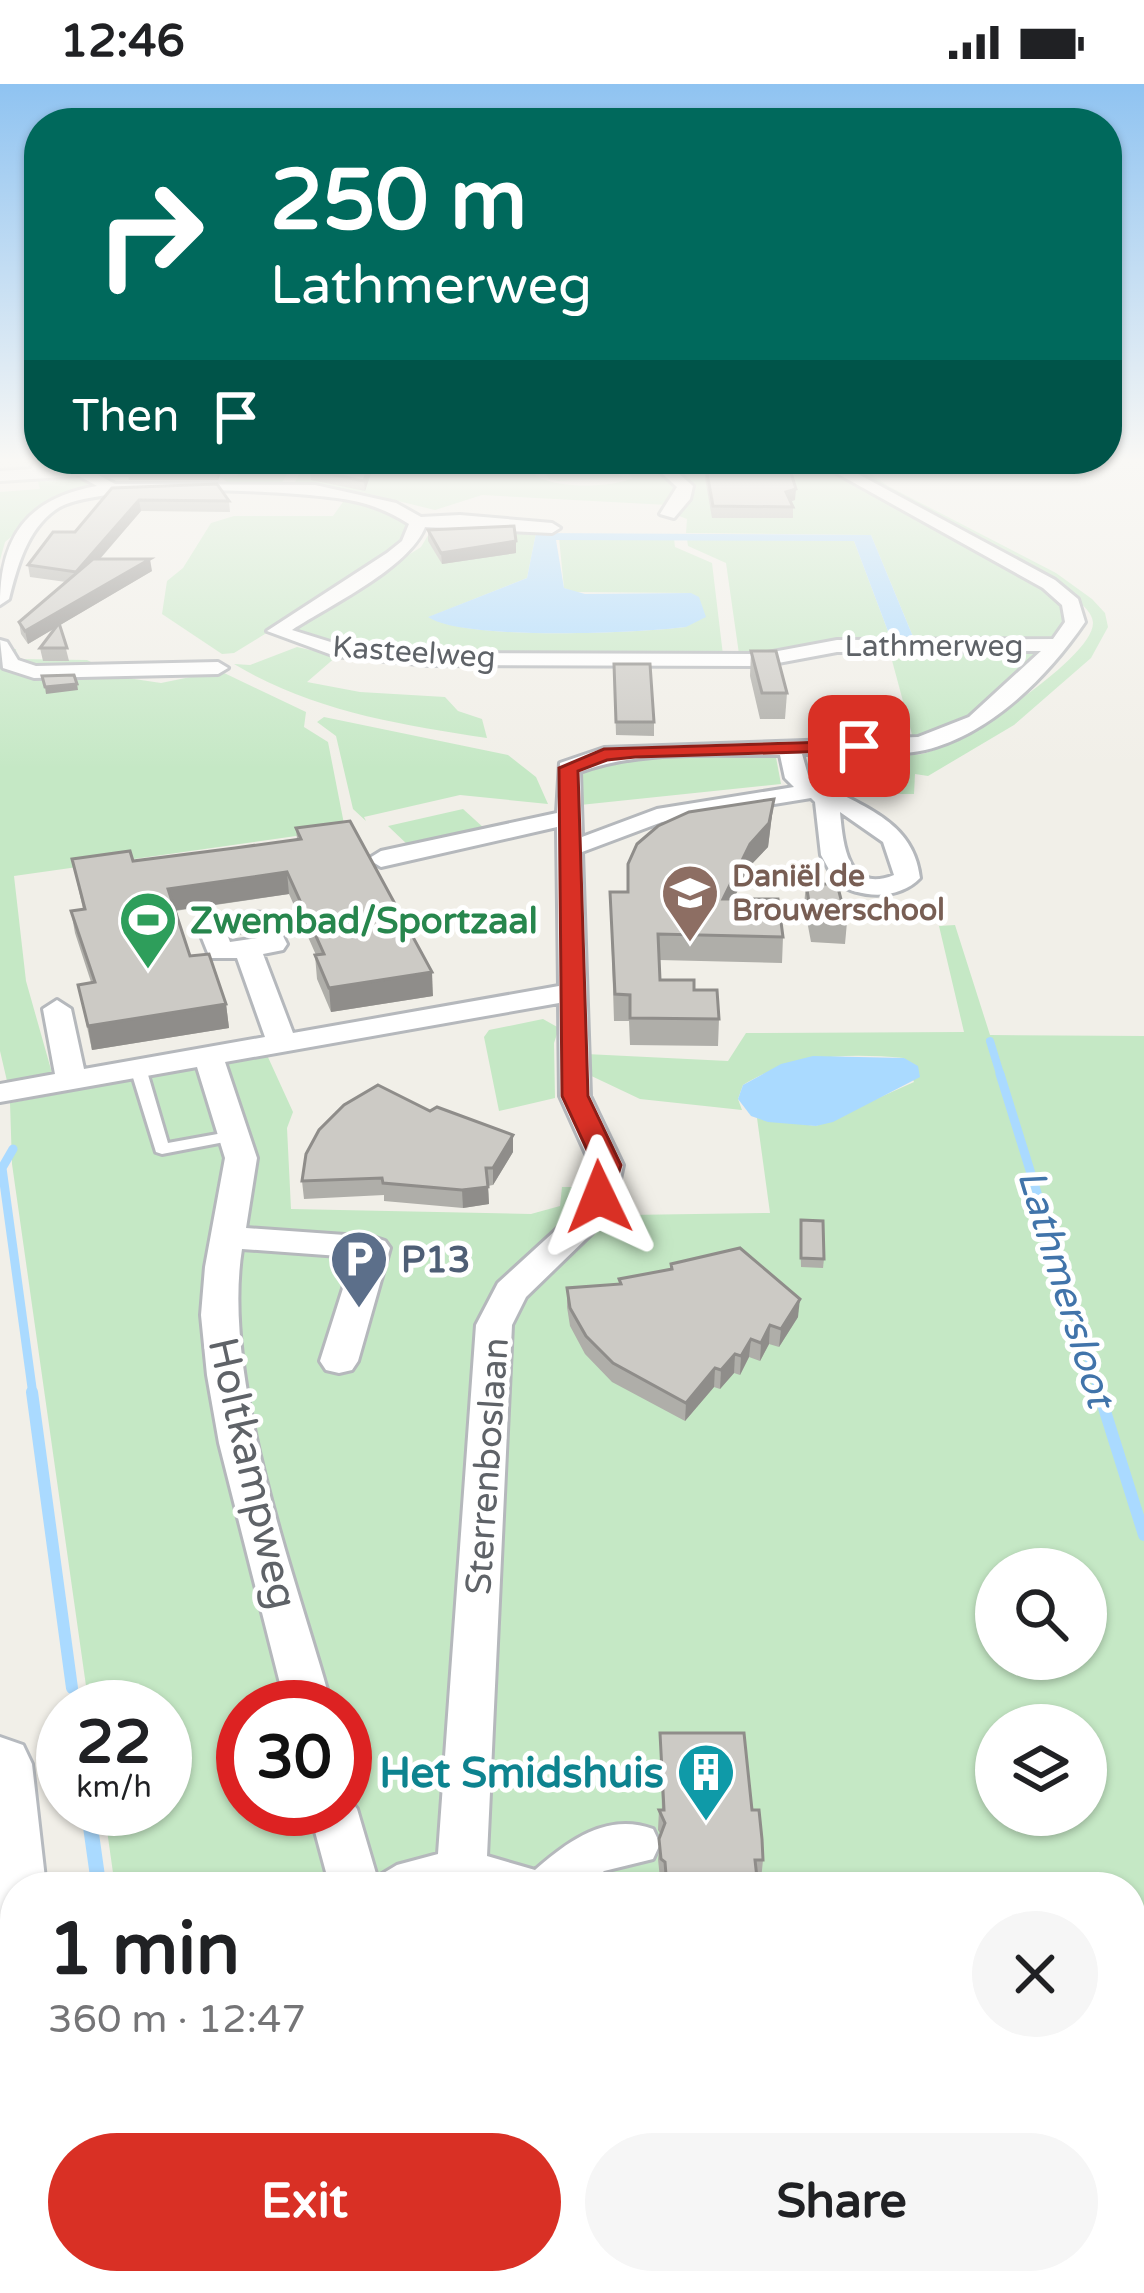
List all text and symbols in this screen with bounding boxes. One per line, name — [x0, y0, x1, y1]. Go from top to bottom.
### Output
text: 12:46 — [60, 15, 185, 69]
text: 250 m — [270, 151, 527, 252]
icon: right — [72, 156, 228, 312]
text: Lathmerweg — [270, 253, 592, 318]
icon: arrive — [203, 384, 269, 450]
text: Then — [72, 390, 179, 444]
street label: Kasteelweg — [331, 628, 497, 677]
street label: Lathmerweg — [845, 628, 1023, 665]
pin — [808, 695, 910, 797]
icon: arrive — [826, 713, 892, 779]
place label: Daniël de Brouwerschool — [732, 858, 945, 929]
school or university icon: Daniël de Brouwerschool — [659, 862, 721, 944]
sports icon: Zwembad/Sportzaal — [117, 889, 179, 971]
place label: Zwembad/Sportzaal — [190, 900, 538, 943]
position arrow — [536, 1134, 662, 1260]
water label: Lathmersloot — [1007, 1164, 1125, 1417]
parking icon: P13 — [328, 1228, 390, 1310]
place label: P13 — [401, 1239, 470, 1282]
street label: Holtkampweg — [197, 1333, 309, 1614]
street label: Sterrenboslaan — [457, 1336, 518, 1596]
map controls — [975, 1548, 1107, 1836]
button: search — [975, 1548, 1107, 1680]
speed limit sign: 30 — [216, 1680, 372, 1836]
button: layers — [975, 1704, 1107, 1836]
text: 22 — [76, 1707, 152, 1779]
building icon: Het Smidshuis — [675, 1741, 737, 1823]
place label: Het Smidshuis — [379, 1748, 664, 1799]
text: km/h — [76, 1769, 152, 1806]
text: 1 min — [48, 1907, 240, 1994]
button: close — [972, 1911, 1098, 2037]
text: 360 m · 12:47 — [48, 1996, 306, 2043]
button: Exit — [48, 2133, 561, 2271]
button: Share — [585, 2133, 1098, 2271]

